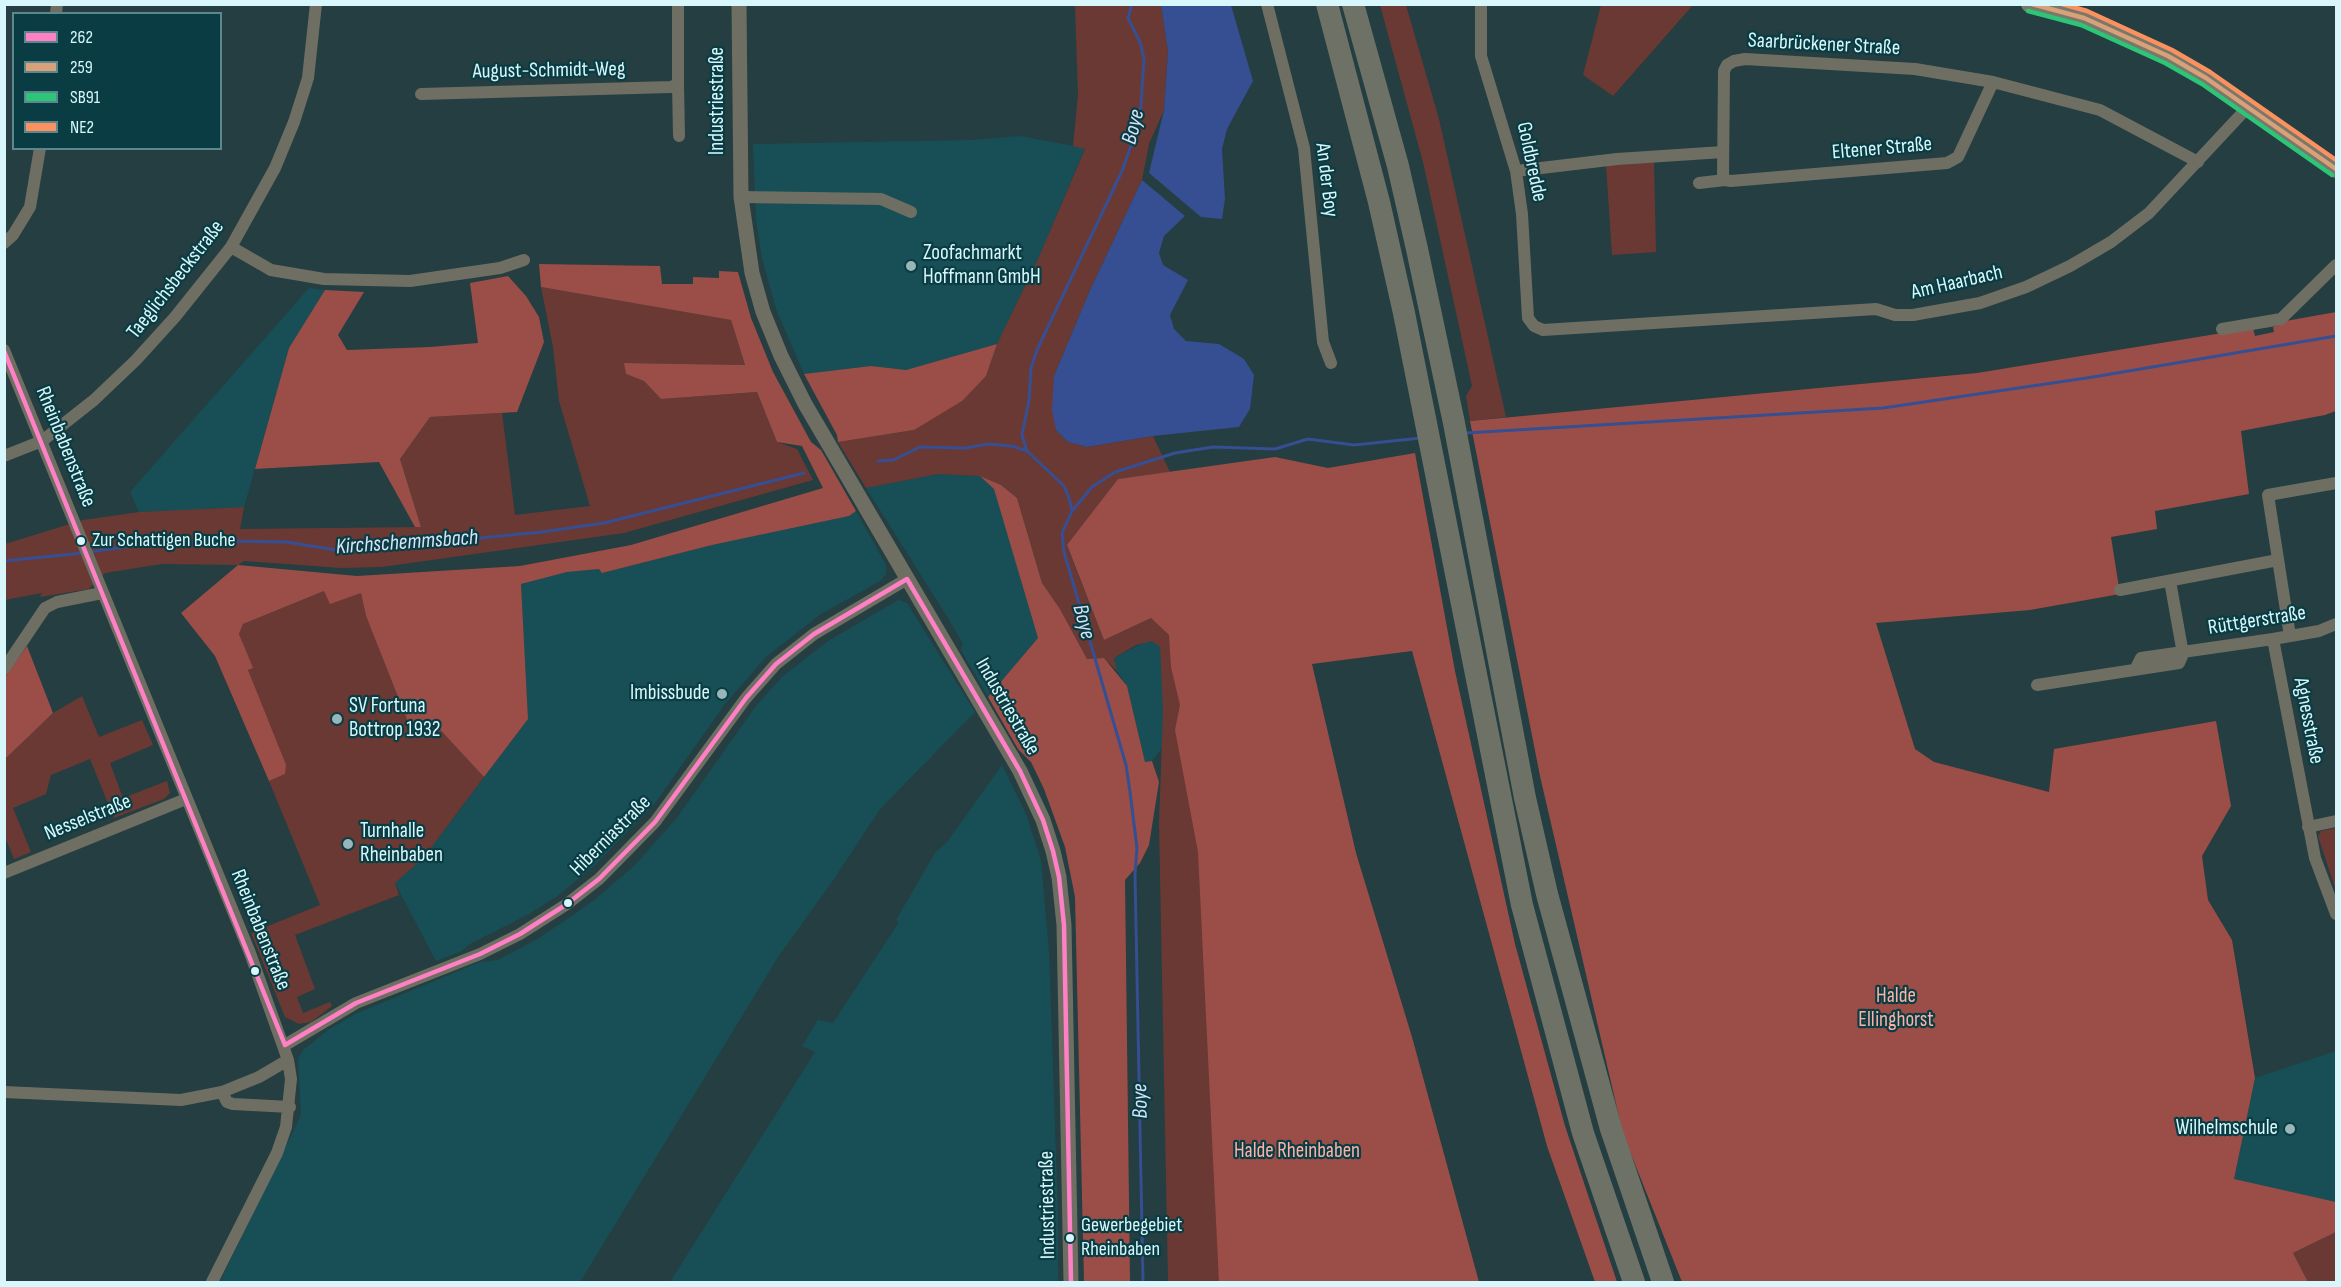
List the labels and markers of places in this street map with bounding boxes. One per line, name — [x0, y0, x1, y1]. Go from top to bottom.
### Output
place label: Zoofachmarkt Hoffmann GmbH — [923, 241, 1041, 291]
marker: Zoofachmarkt Hoffmann GmbH — [904, 259, 918, 273]
place label: Zur Schattigen Buche — [92, 529, 236, 553]
marker: Zur Schattigen Buche — [75, 535, 87, 547]
place label: Imbissbude — [630, 681, 710, 707]
marker: Imbissbude — [715, 687, 729, 701]
place label: SV Fortuna Bottrop 1932 — [349, 694, 440, 744]
marker: SV Fortuna Bottrop 1932 — [330, 712, 344, 726]
place label: Turnhalle Rheinbaben — [360, 819, 443, 869]
marker: Turnhalle Rheinbaben — [341, 837, 355, 851]
unlabelled marker — [562, 897, 574, 909]
unlabelled marker — [249, 965, 261, 977]
place label: Wilhelmschule — [2176, 1116, 2278, 1142]
marker: Wilhelmschule — [2283, 1122, 2297, 1136]
place label: Gewerbegebiet Rheinbaben — [1081, 1214, 1182, 1261]
marker: Gewerbegebiet Rheinbaben — [1064, 1232, 1076, 1244]

